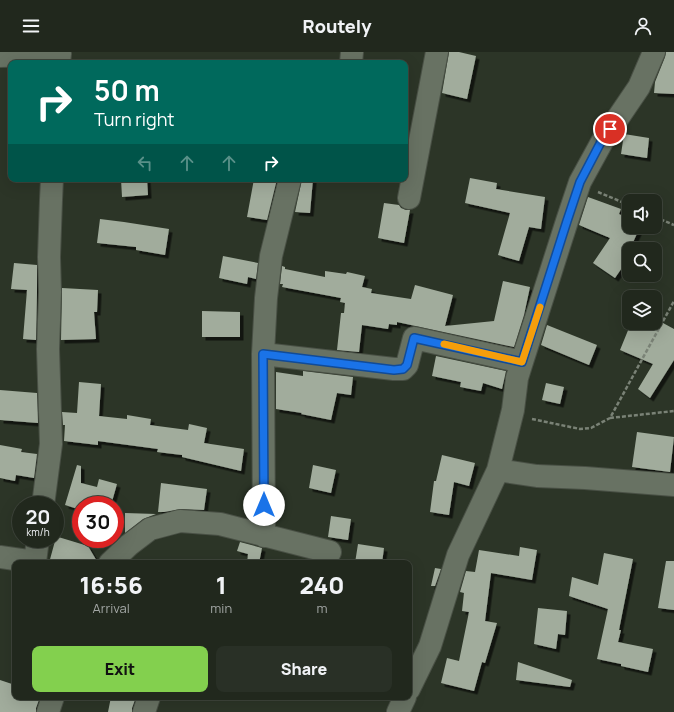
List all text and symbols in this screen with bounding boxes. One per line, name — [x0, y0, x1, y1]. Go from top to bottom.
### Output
text: Routely — [303, 14, 371, 38]
icon: menu — [20, 15, 42, 37]
icon: person — [632, 15, 654, 37]
text: 50 m — [94, 71, 160, 109]
icon: right — [28, 76, 80, 128]
text: Turn right — [94, 107, 175, 131]
pin — [593, 112, 627, 146]
icon: arrive — [599, 118, 621, 140]
icon: left — [134, 152, 156, 174]
icon: ahead — [176, 152, 198, 174]
icon: ahead — [218, 152, 240, 174]
icon: right — [260, 152, 282, 174]
map controls — [622, 194, 662, 330]
button: sound — [622, 194, 662, 234]
button: search — [622, 242, 662, 282]
button: layers — [622, 290, 662, 330]
position arrow — [243, 484, 285, 526]
speed limit sign: 30 — [72, 496, 124, 548]
text: 20 — [25, 503, 51, 530]
text: km/h — [26, 525, 50, 539]
text: 16:56 — [79, 568, 143, 601]
text: 1 — [216, 568, 227, 601]
text: 240 — [300, 568, 345, 601]
text: Arrival — [93, 599, 130, 617]
text: min — [210, 599, 232, 617]
text: m — [317, 599, 328, 617]
button: Exit — [32, 646, 208, 692]
button: Share — [216, 646, 392, 692]

